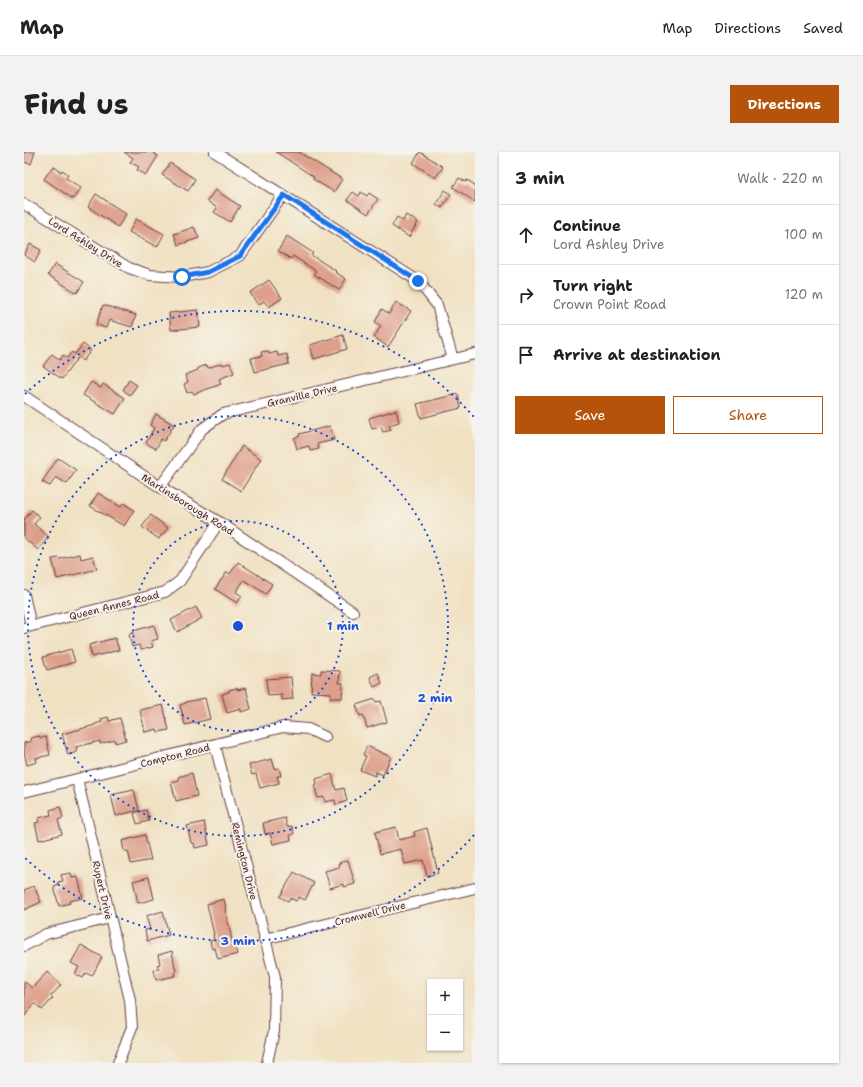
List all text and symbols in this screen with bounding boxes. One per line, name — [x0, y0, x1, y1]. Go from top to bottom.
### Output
text: Map — [20, 15, 64, 40]
text: Map — [663, 19, 693, 37]
text: Directions — [715, 19, 781, 37]
text: Saved — [803, 19, 843, 37]
text: Find us — [24, 85, 129, 123]
button: Directions — [730, 85, 839, 123]
text: 3 min — [515, 167, 565, 189]
text: Walk · 220 m — [737, 170, 823, 187]
street label: Lord Ashley Drive — [46, 214, 126, 271]
text: Continue — [553, 216, 621, 236]
icon: ahead — [515, 224, 537, 246]
text: 100 m — [784, 226, 823, 243]
text: Lord Ashley Drive — [553, 236, 664, 253]
route start — [173, 268, 191, 286]
route end — [409, 272, 427, 290]
text: Turn right — [553, 276, 633, 296]
icon: right — [515, 284, 537, 306]
text: 120 m — [785, 286, 823, 303]
text: Crown Point Road — [553, 296, 666, 313]
icon: arrive — [515, 344, 537, 366]
text: Arrive at destination — [553, 345, 721, 365]
street label: Granville Drive — [266, 381, 339, 410]
button: Save — [515, 396, 665, 434]
button: Share — [673, 396, 823, 434]
street label: Martinsborough Road — [139, 471, 237, 539]
street label: Queen Annes Road — [68, 588, 161, 623]
text: 1 min — [327, 618, 359, 634]
centre of rings — [231, 619, 245, 633]
text: 2 min — [418, 690, 453, 706]
street label: Compton Road — [139, 740, 212, 770]
street label: Remington Drive — [229, 821, 261, 902]
street label: Rupert Drive — [89, 859, 116, 921]
street label: Cromwell Drive — [333, 898, 407, 929]
text: 3 min — [221, 933, 256, 949]
map controls — [427, 979, 463, 1051]
button: + — [427, 979, 463, 1015]
button: − — [427, 1015, 463, 1051]

